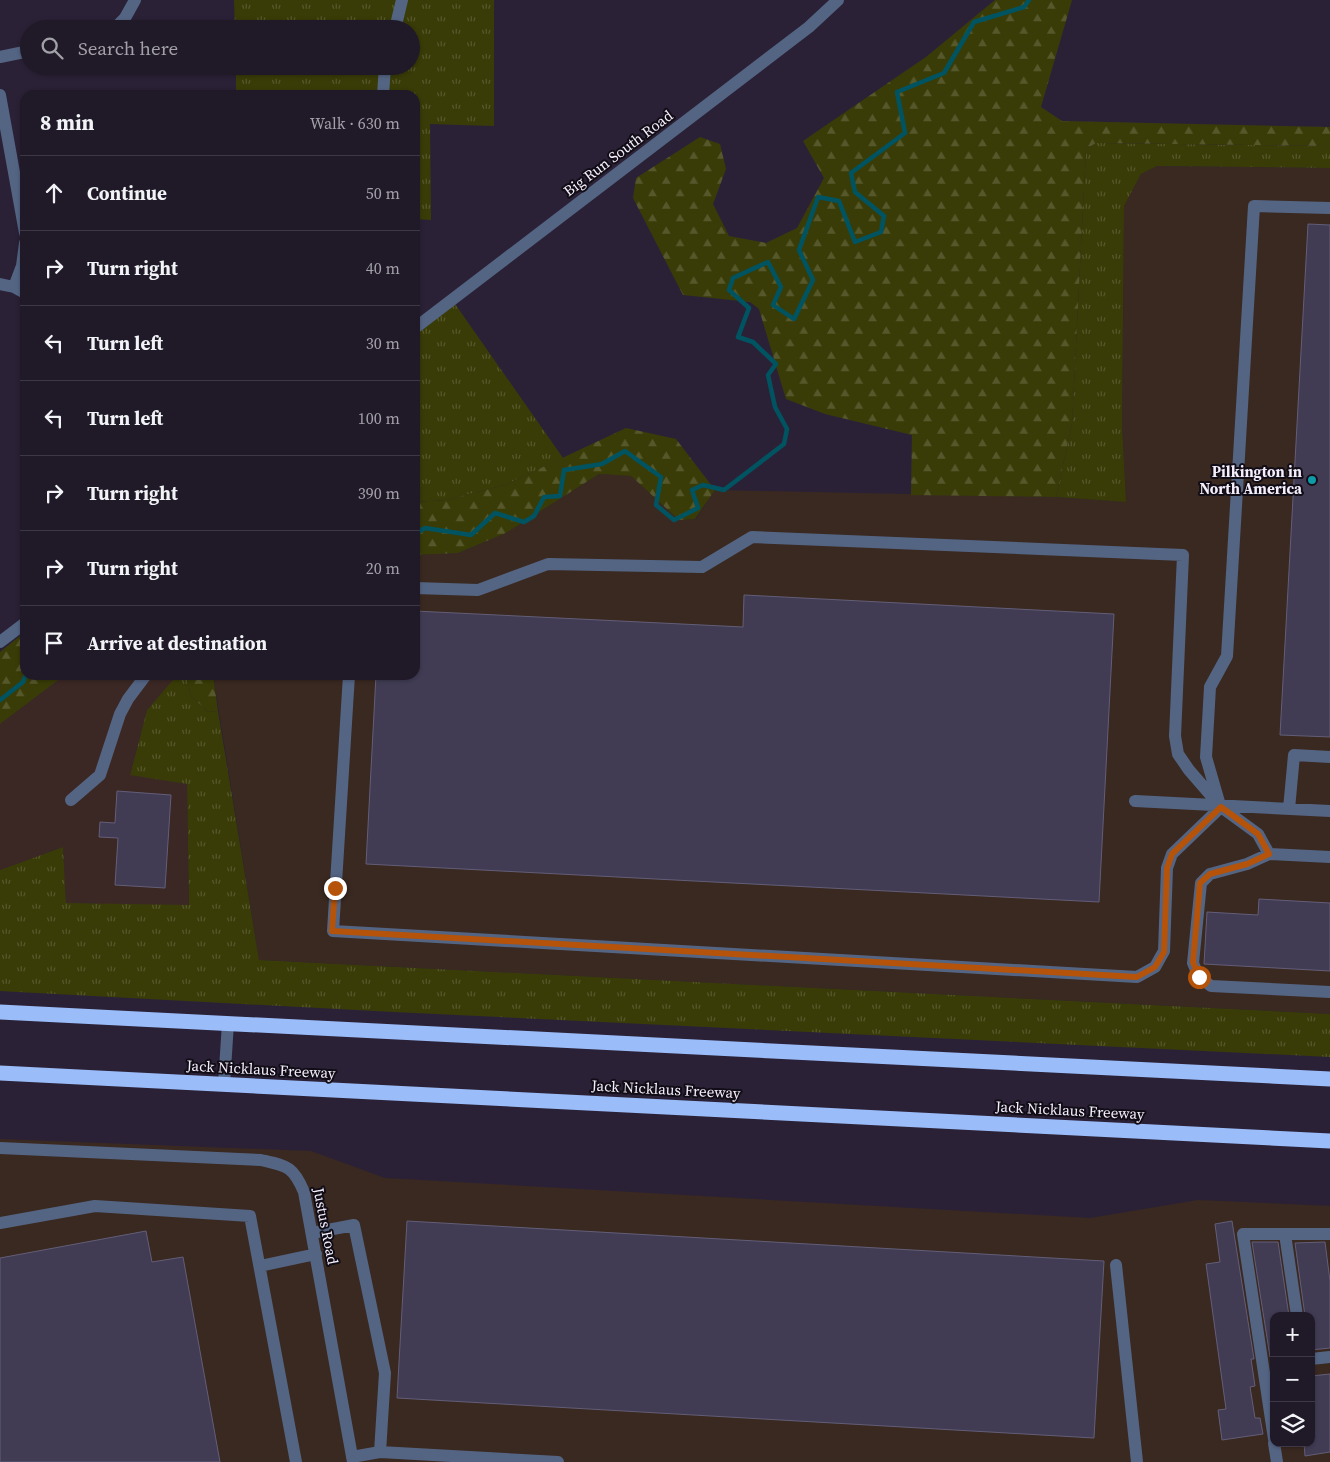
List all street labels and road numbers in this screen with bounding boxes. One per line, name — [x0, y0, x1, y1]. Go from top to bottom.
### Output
street label: Big Run South Road — [559, 105, 677, 201]
street label: Jack Nicklaus Freeway — [185, 1055, 336, 1083]
street label: Jack Nicklaus Freeway — [590, 1075, 741, 1103]
street label: Jack Nicklaus Freeway — [994, 1096, 1145, 1124]
street label: Justus Road — [308, 1185, 344, 1267]

